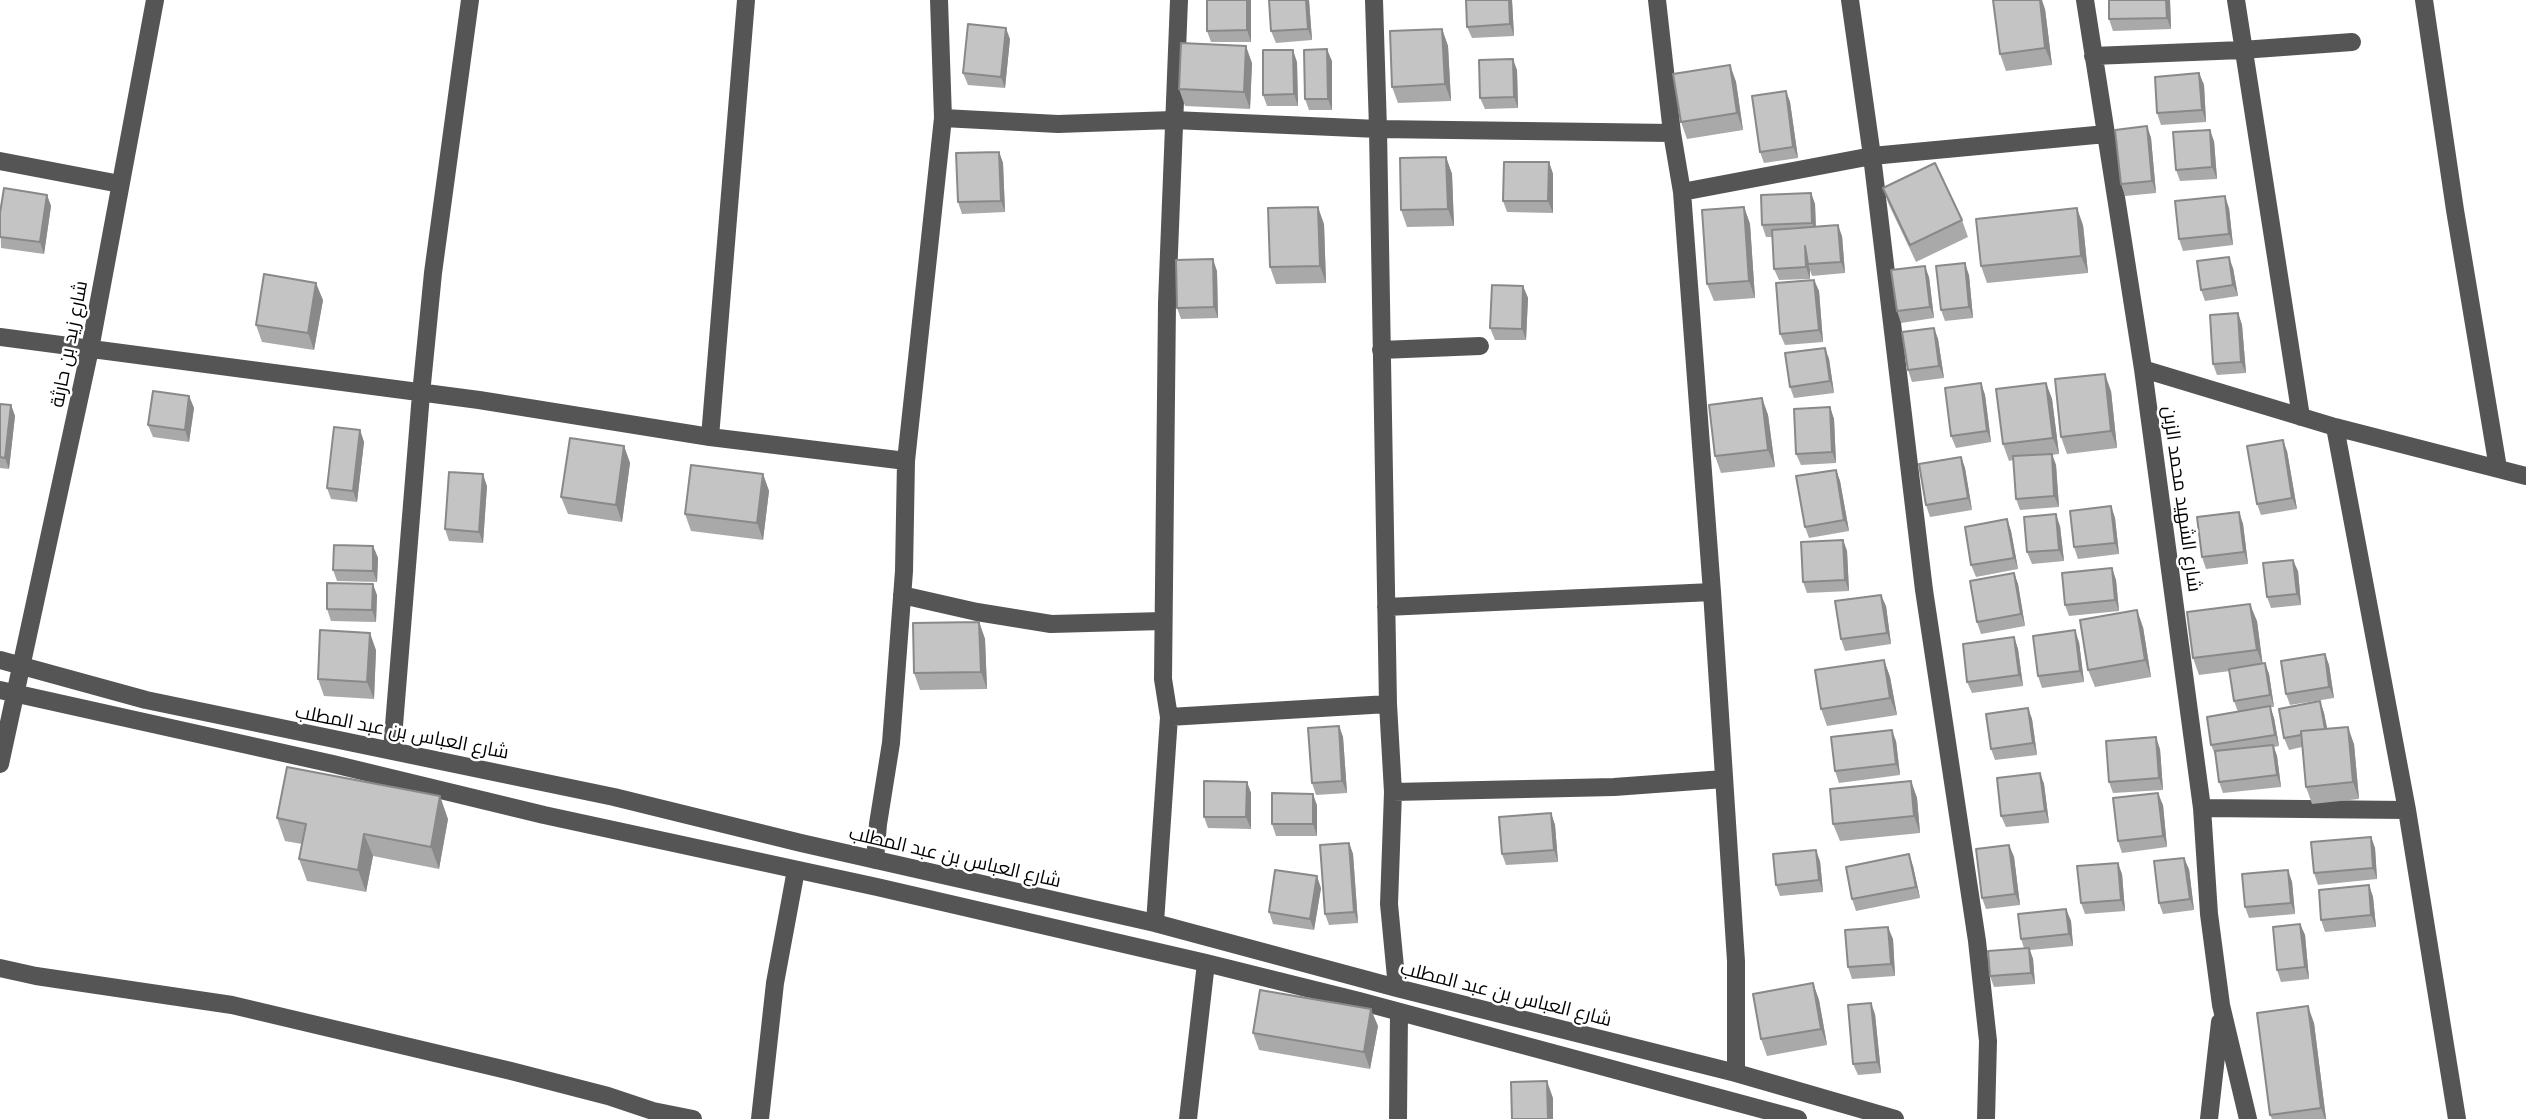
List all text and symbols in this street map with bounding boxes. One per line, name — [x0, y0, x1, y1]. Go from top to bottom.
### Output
street label: شارع زيد بن حارثة — [46, 279, 92, 409]
street label: شارع الشهيد محمد الزبن — [2158, 405, 2206, 593]
street label: شارع العباس بن عبد المطلب — [293, 700, 511, 764]
street label: شارع العباس بن عبد المطلب — [847, 821, 1063, 893]
street label: شارع العباس بن عبد المطلب — [1398, 957, 1614, 1031]

